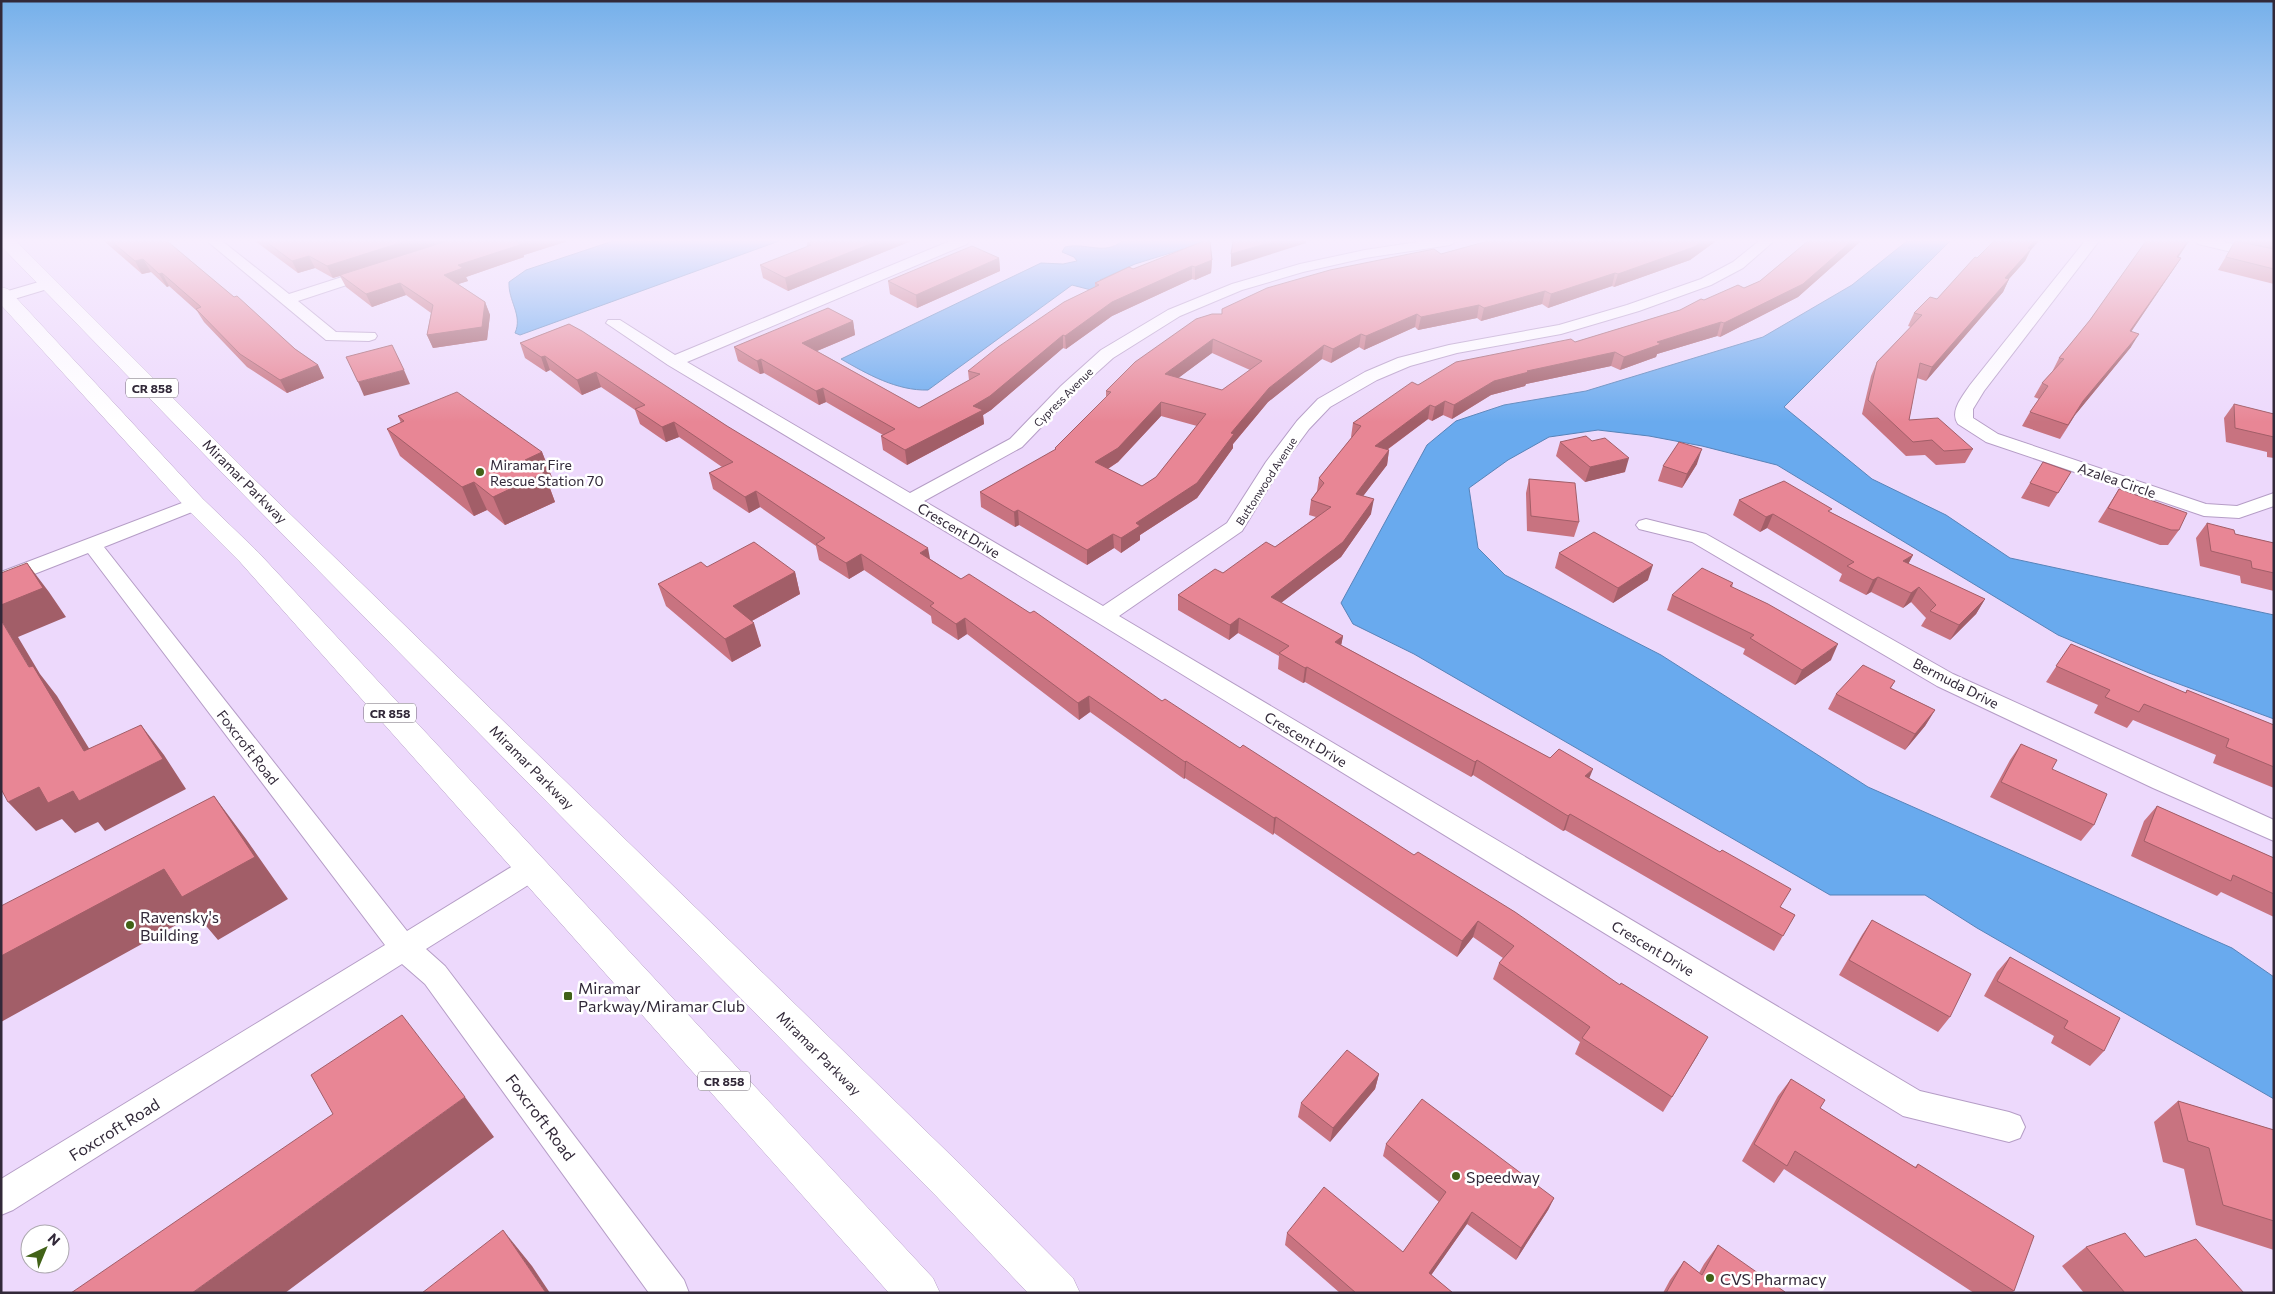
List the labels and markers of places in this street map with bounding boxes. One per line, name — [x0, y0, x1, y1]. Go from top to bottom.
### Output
place label: Miramar Fire Rescue Station 70 — [490, 456, 604, 489]
marker: Miramar Fire Rescue Station 70 — [474, 466, 486, 478]
place label: Ravensky's Building — [140, 907, 219, 944]
marker: Ravensky's Building — [124, 919, 136, 931]
place label: Miramar Parkway/Miramar Club — [578, 978, 745, 1015]
marker: Miramar Parkway/Miramar Club — [562, 990, 574, 1002]
place label: Speedway — [1466, 1167, 1540, 1186]
marker: Speedway — [1450, 1170, 1462, 1182]
place label: CVS Pharmacy — [1720, 1269, 1827, 1288]
marker: CVS Pharmacy — [1704, 1272, 1716, 1284]

